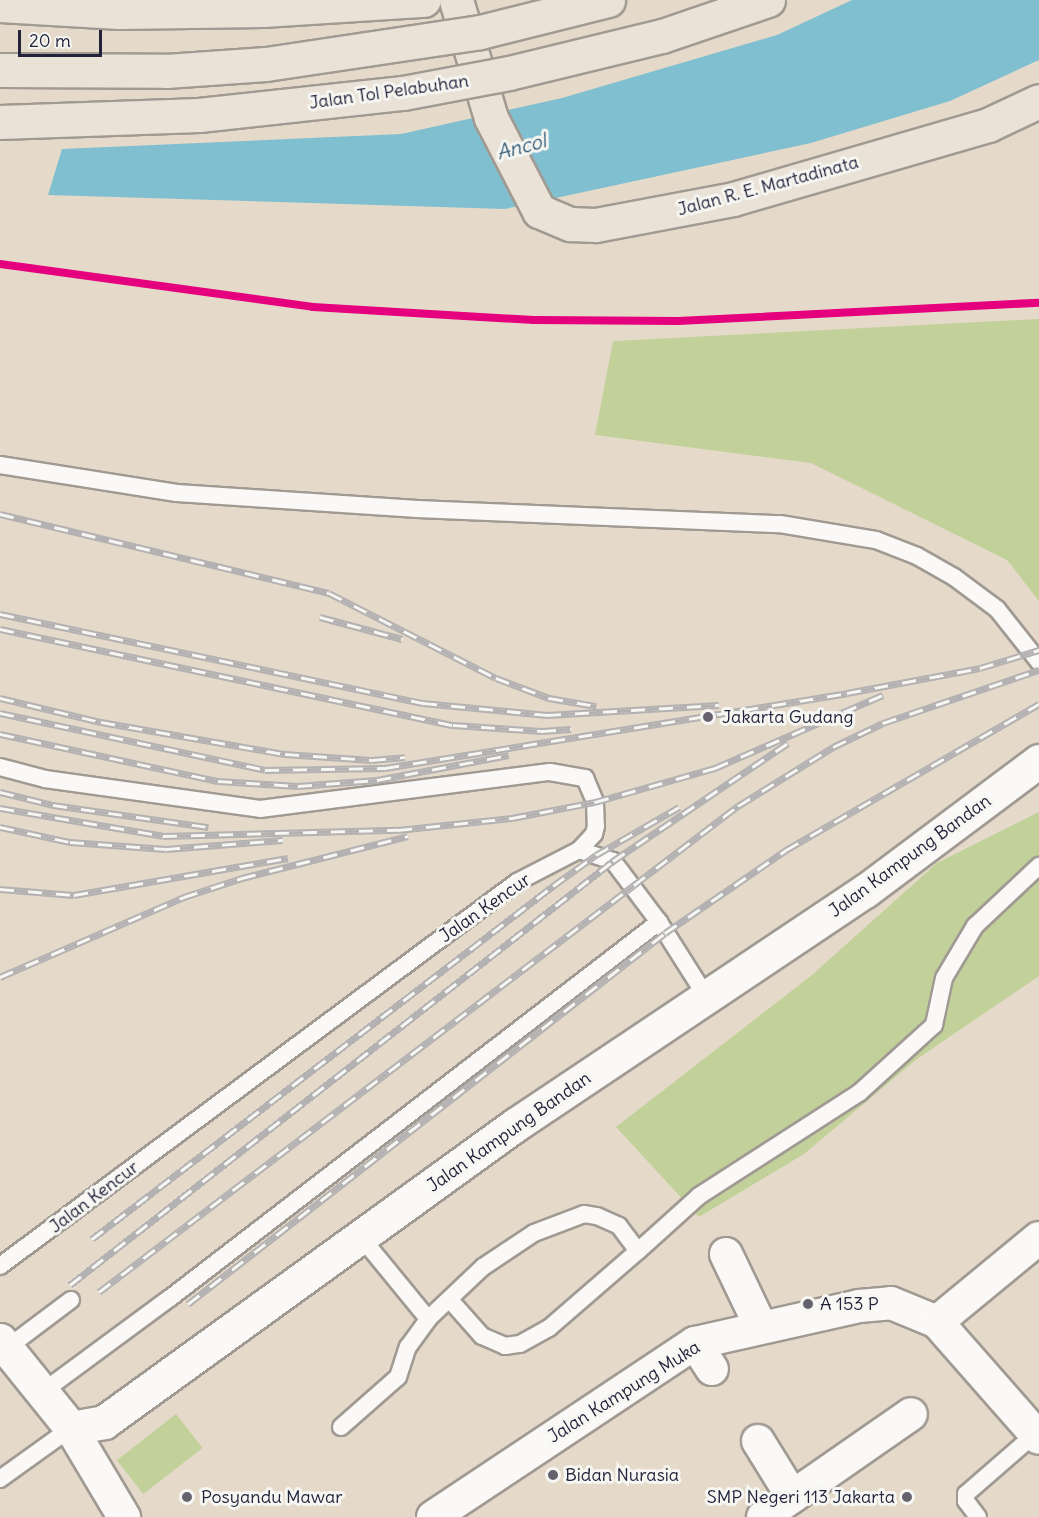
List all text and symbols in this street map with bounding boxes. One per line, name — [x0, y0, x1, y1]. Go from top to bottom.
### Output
scale bar — [21, 18, 105, 56]
text: 20 m — [29, 29, 71, 52]
street label: Jalan Tol Pelabuhan — [308, 70, 470, 114]
water label: Ancol — [494, 128, 548, 164]
street label: Jalan R. E. Martadinata — [675, 151, 861, 221]
place label: Jakarta Gudang — [722, 706, 853, 728]
marker: Jakarta Gudang — [699, 708, 717, 726]
street label: Jalan Kampung Bandan — [825, 790, 995, 922]
street label: Jalan Kencur — [435, 869, 535, 947]
street label: Jalan Kampung Bandan — [423, 1067, 595, 1197]
street label: Jalan Kencur — [45, 1156, 143, 1238]
place label: A 153 P — [820, 1293, 879, 1315]
marker: A 153 P — [801, 1297, 815, 1311]
street label: Jalan Kampung Muka — [544, 1336, 704, 1448]
place label: Bidan Nurasia — [565, 1464, 679, 1486]
marker: Bidan Nurasia — [546, 1468, 560, 1482]
place label: Posyandu Mawar — [201, 1486, 343, 1508]
place label: SMP Negeri 113 Jakarta — [707, 1486, 895, 1508]
marker: Posyandu Mawar — [178, 1488, 196, 1506]
marker: SMP Negeri 113 Jakarta — [900, 1490, 914, 1504]

